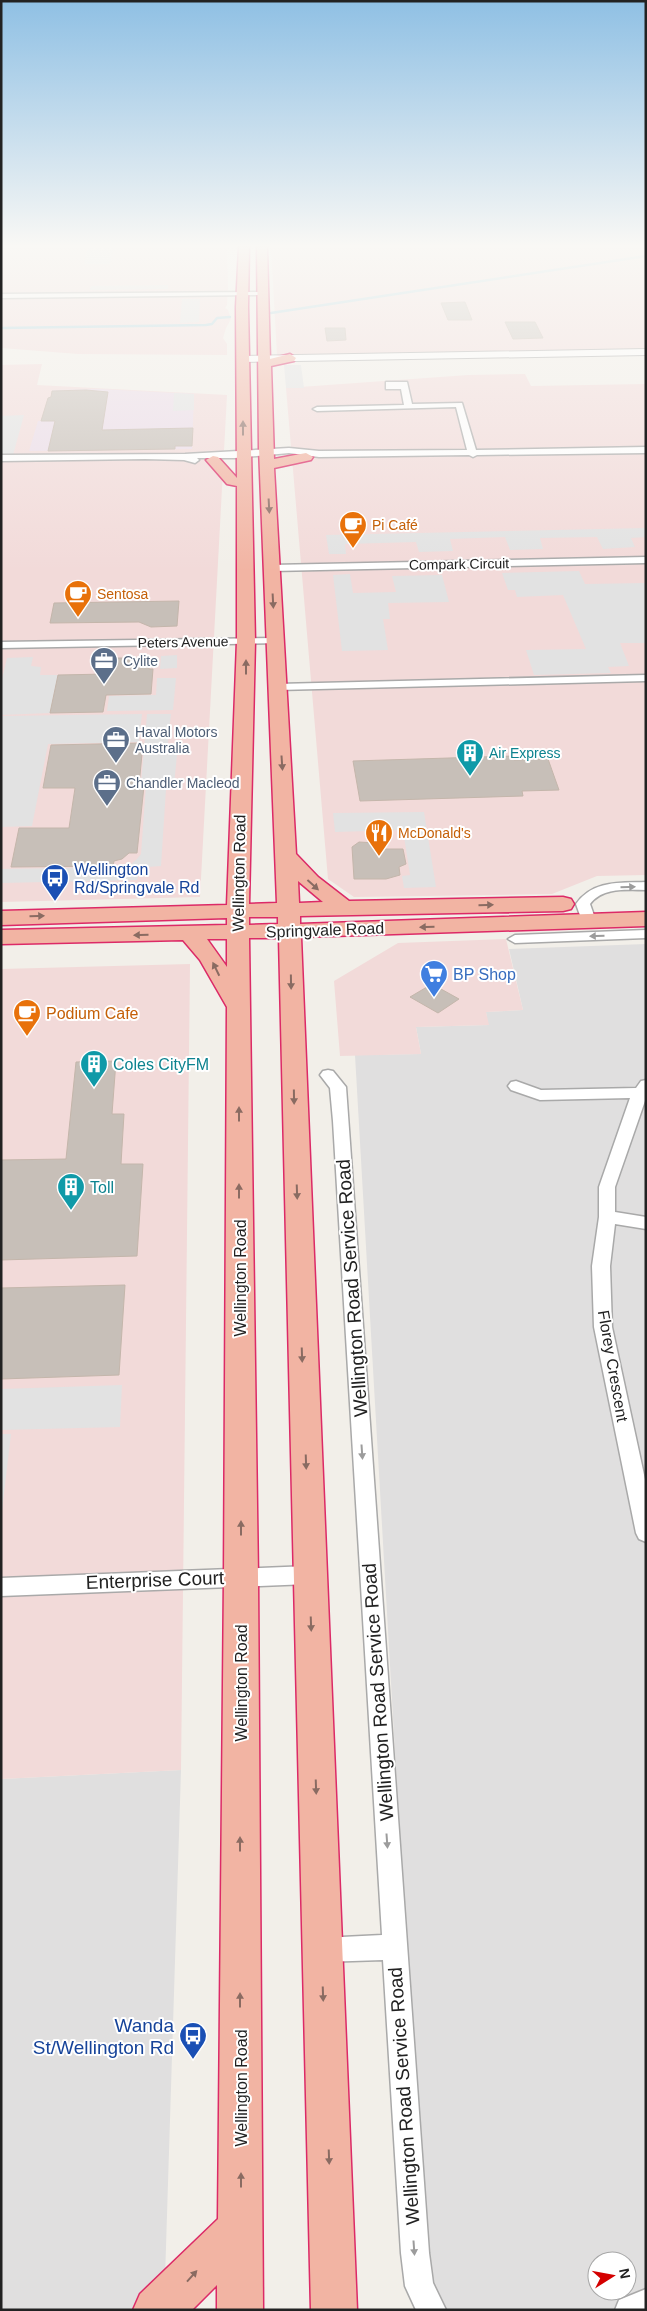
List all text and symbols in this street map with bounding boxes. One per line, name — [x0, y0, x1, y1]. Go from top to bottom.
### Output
one-way arrow — [239, 419, 247, 435]
one-way arrow — [266, 498, 274, 514]
cafe icon: Pi Café — [338, 510, 368, 549]
place label: Pi Café — [372, 517, 418, 533]
street label: Compark Circuit — [409, 555, 509, 573]
cafe icon: Sentosa — [63, 579, 93, 618]
place label: Sentosa — [97, 586, 149, 602]
one-way arrow — [270, 593, 278, 609]
street label: Peters Avenue — [137, 633, 229, 651]
office icon: Cylite — [89, 646, 119, 685]
place label: Cylite — [123, 653, 158, 669]
one-way arrow — [242, 659, 250, 675]
place label: Haval Motors Australia — [135, 724, 217, 756]
office icon: Haval Motors Australia — [101, 725, 131, 764]
building icon: Air Express — [455, 738, 485, 777]
place label: Air Express — [489, 745, 561, 761]
one-way arrow — [279, 756, 287, 772]
office icon: Chandler Macleod — [92, 768, 122, 807]
place label: Chandler Macleod — [126, 775, 240, 791]
street label: Wellington Road — [229, 814, 249, 932]
restaurant icon: McDonald's — [364, 818, 394, 857]
place label: McDonald's — [398, 825, 471, 841]
place label: Wellington Rd/Springvale Rd — [74, 861, 199, 896]
bus stop icon: Wellington Rd/Springvale Rd — [40, 863, 70, 902]
one-way arrow — [307, 879, 319, 891]
one-way arrow — [621, 882, 637, 890]
one-way arrow — [478, 901, 494, 909]
one-way arrow — [29, 912, 45, 920]
street label: Springvale Road — [266, 919, 384, 941]
one-way arrow — [419, 923, 435, 931]
one-way arrow — [133, 931, 149, 939]
one-way arrow — [589, 932, 605, 940]
supermarket icon: BP Shop — [419, 959, 449, 998]
one-way arrow — [212, 962, 221, 977]
place label: BP Shop — [453, 966, 516, 983]
one-way arrow — [287, 974, 295, 990]
cafe icon: Podium Cafe — [12, 998, 42, 1037]
place label: Podium Cafe — [46, 1005, 139, 1022]
building icon: Coles CityFM — [79, 1049, 109, 1088]
place label: Coles CityFM — [113, 1056, 209, 1073]
one-way arrow — [290, 1089, 298, 1105]
one-way arrow — [235, 1106, 243, 1122]
street label: Wellington Road Service Road — [333, 1158, 371, 1418]
building icon: Toll — [56, 1172, 86, 1211]
place label: Toll — [90, 1179, 114, 1196]
one-way arrow — [235, 1182, 243, 1198]
one-way arrow — [293, 1184, 301, 1200]
street label: Wellington Road — [232, 1219, 249, 1337]
street label: Florey Crescent — [595, 1309, 631, 1424]
one-way arrow — [298, 1347, 306, 1363]
one-way arrow — [359, 1444, 367, 1460]
one-way arrow — [302, 1454, 310, 1470]
one-way arrow — [236, 1520, 244, 1536]
street label: Wellington Road Service Road — [359, 1562, 397, 1822]
street label: Enterprise Court — [86, 1567, 225, 1593]
one-way arrow — [307, 1616, 315, 1632]
street label: Wellington Road — [233, 1624, 250, 1742]
one-way arrow — [313, 1779, 321, 1795]
one-way arrow — [384, 1834, 392, 1850]
one-way arrow — [236, 1836, 244, 1852]
street label: Wellington Road Service Road — [385, 1966, 423, 2226]
one-way arrow — [320, 1986, 328, 2002]
one-way arrow — [236, 1991, 244, 2007]
place label: Wanda St/Wellington Rd — [33, 2015, 174, 2058]
bus stop icon: Wanda St/Wellington Rd — [178, 2021, 208, 2060]
street label: Wellington Road — [233, 2029, 250, 2147]
one-way arrow — [325, 2149, 333, 2165]
one-way arrow — [237, 2171, 245, 2187]
one-way arrow — [411, 2240, 419, 2256]
north arrow — [587, 2251, 637, 2301]
text: N — [616, 2267, 634, 2280]
one-way arrow — [186, 2271, 198, 2283]

